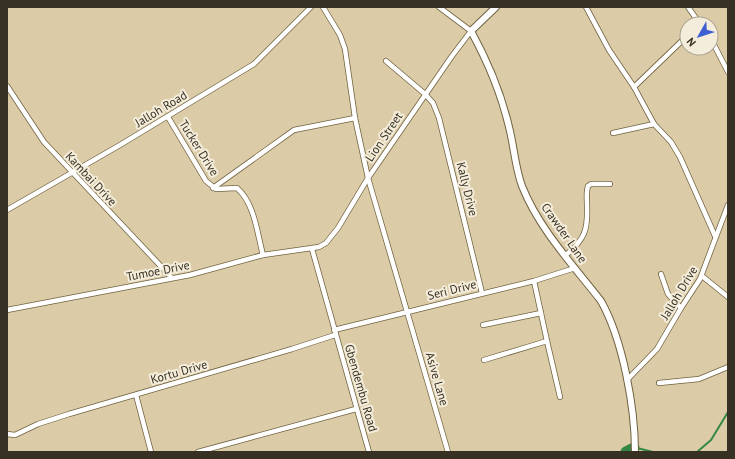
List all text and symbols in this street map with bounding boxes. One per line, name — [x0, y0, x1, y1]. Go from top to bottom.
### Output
north arrow — [679, 16, 719, 56]
text: N — [684, 35, 699, 50]
street label: Jalloh Road — [131, 87, 189, 130]
street label: Lion Street — [362, 109, 406, 164]
street label: Tucker Drive — [176, 117, 223, 178]
street label: Kambai Drive — [63, 149, 120, 209]
street label: Kally Drive — [454, 160, 481, 217]
street label: Crawder Lane — [538, 200, 591, 266]
street label: Tumoe Drive — [125, 257, 191, 284]
street label: Jalloh Drive — [656, 263, 700, 323]
street label: Seri Drive — [426, 276, 478, 303]
street label: Gbendembu Road — [342, 342, 381, 433]
street label: Asive Lane — [423, 350, 452, 407]
street label: Kortu Drive — [149, 356, 209, 387]

